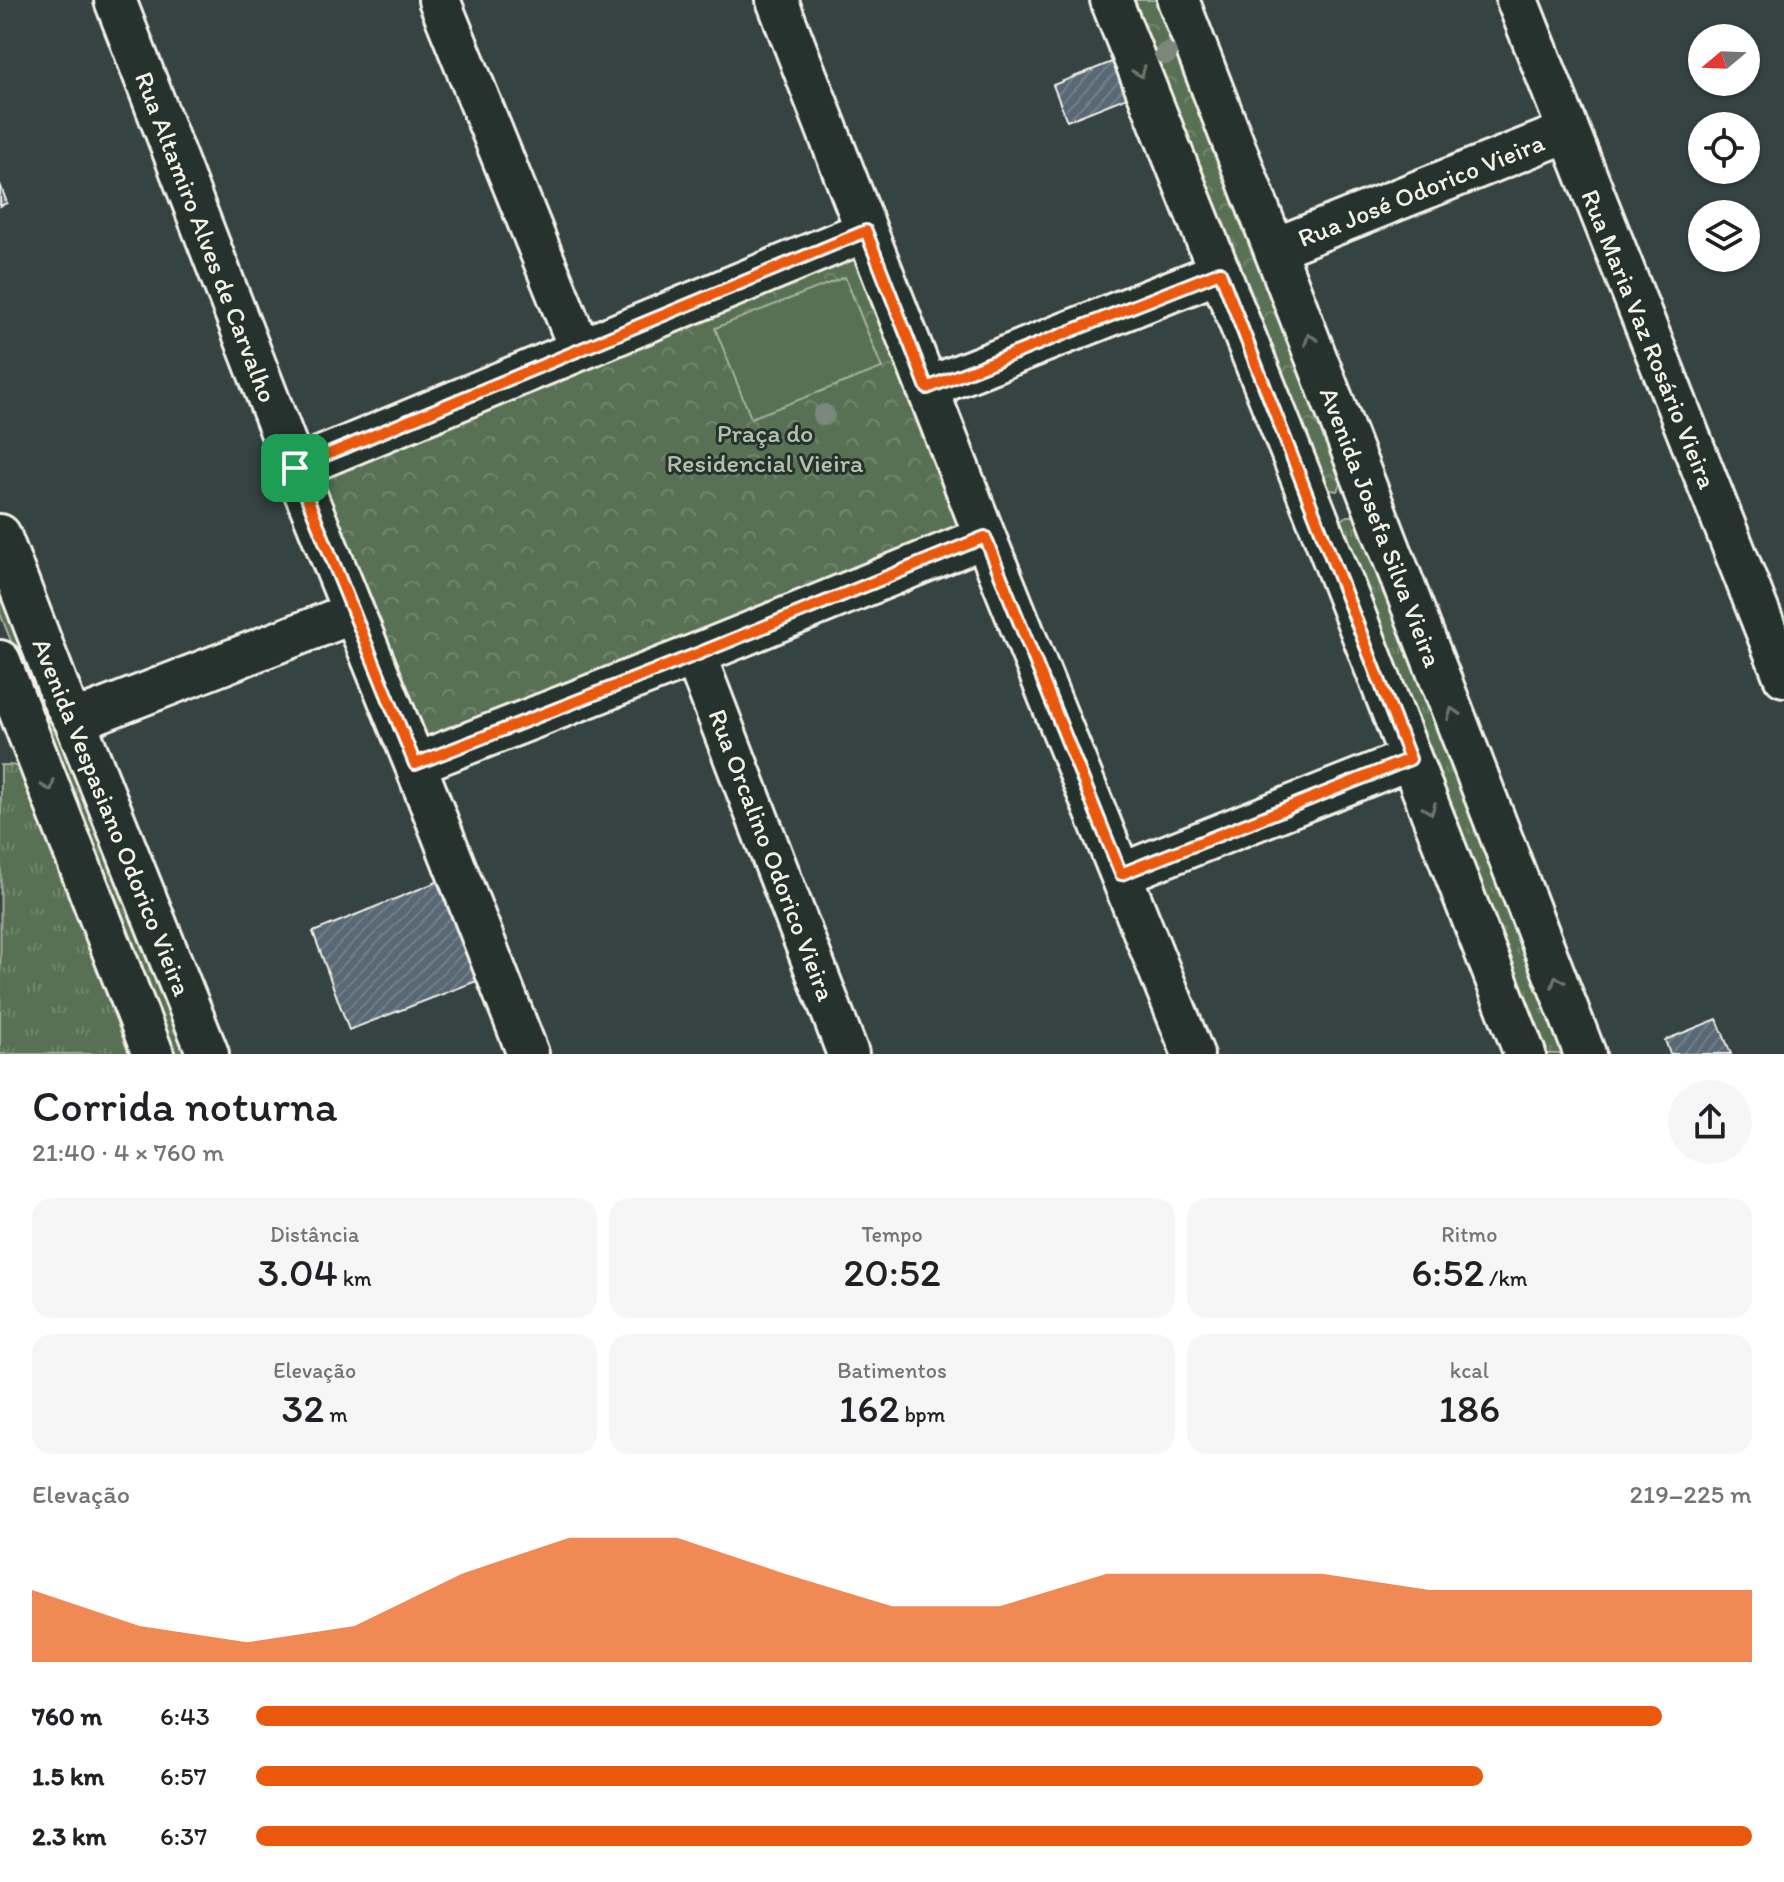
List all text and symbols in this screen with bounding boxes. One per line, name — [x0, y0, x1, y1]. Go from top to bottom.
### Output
north arrow — [1688, 24, 1760, 96]
map controls — [1688, 24, 1760, 272]
one-way arrow — [1130, 64, 1147, 78]
street label: Rua Altamiro Alves de Carvalho — [128, 67, 284, 407]
button: locate — [1688, 112, 1760, 184]
street label: Rua José Odorico Vieira — [1293, 126, 1549, 254]
street label: Rua Maria Vaz Rosário Vieira — [1574, 185, 1724, 494]
button: layers — [1688, 200, 1760, 272]
one-way arrow — [1303, 333, 1320, 347]
street label: Avenida Josefa Silva Vieira — [1313, 382, 1449, 672]
park label: Praça do Residencial Vieira — [666, 417, 864, 479]
pin — [261, 434, 329, 502]
icon: arrive — [273, 446, 317, 490]
street label: Avenida Vespasiano Odorico Vieira — [25, 633, 199, 1001]
street label: Rua Orcalino Odorico Vieira — [702, 705, 843, 1006]
one-way arrow — [1446, 707, 1463, 721]
one-way arrow — [39, 778, 55, 792]
one-way arrow — [1420, 802, 1437, 816]
one-way arrow — [1550, 975, 1567, 989]
text: Corrida noturna — [32, 1079, 338, 1132]
button: share — [1668, 1080, 1752, 1164]
text: 21:40 · 4 × 760 m — [32, 1136, 224, 1168]
text: Distância — [270, 1221, 359, 1248]
text: Tempo — [861, 1221, 923, 1248]
text: Ritmo — [1441, 1221, 1497, 1248]
text: 3.04 — [257, 1248, 338, 1296]
text: 20:52 — [843, 1248, 941, 1296]
text: 6:52 — [1411, 1248, 1484, 1296]
text: km — [338, 1265, 372, 1292]
text: /km — [1484, 1265, 1527, 1292]
text: Elevação — [273, 1357, 356, 1384]
text: Batimentos — [837, 1357, 947, 1384]
text: kcal — [1450, 1357, 1489, 1384]
text: 32 — [282, 1384, 324, 1432]
text: 162 — [839, 1384, 899, 1432]
text: 186 — [1439, 1384, 1500, 1432]
text: m — [324, 1401, 348, 1428]
text: bpm — [899, 1401, 945, 1428]
text: Elevação — [32, 1478, 130, 1510]
text: 219–225 m — [1629, 1478, 1752, 1510]
text: 760 m — [32, 1700, 102, 1732]
text: 6:43 — [160, 1700, 210, 1732]
text: 1.5 km — [32, 1760, 104, 1792]
text: 6:57 — [160, 1760, 207, 1792]
text: 2.3 km — [32, 1820, 106, 1852]
text: 6:37 — [160, 1820, 207, 1852]

